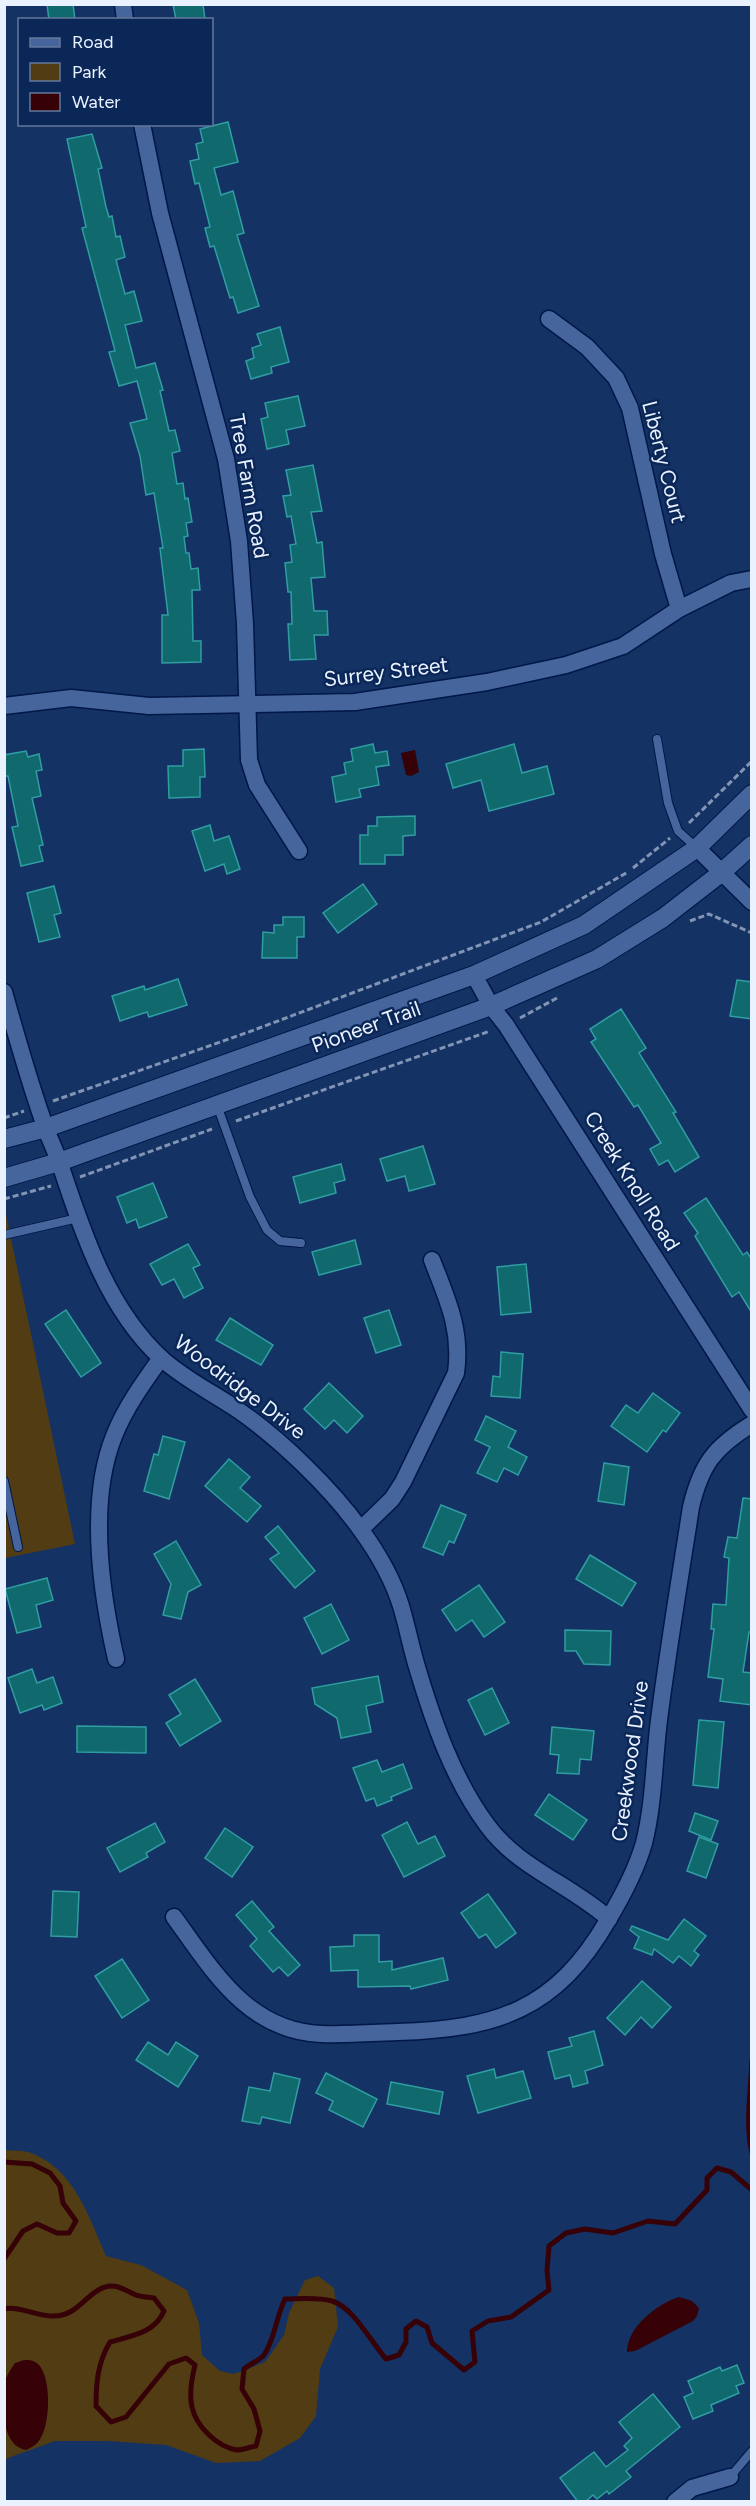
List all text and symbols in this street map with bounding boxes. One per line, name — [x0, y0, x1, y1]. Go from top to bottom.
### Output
legend — [18, 18, 213, 126]
text: Road — [72, 31, 113, 53]
text: Park — [72, 61, 107, 83]
text: Water — [72, 91, 120, 113]
street label: Liberty Court — [637, 398, 692, 526]
street label: Tree Farm Road — [224, 412, 275, 560]
street label: Surrey Street — [322, 651, 450, 692]
street label: Pioneer Trail — [308, 995, 424, 1058]
street label: Creek Knoll Road — [579, 1106, 685, 1255]
street label: Woodridge Drive — [170, 1329, 311, 1444]
street label: Creekwood Drive — [606, 1679, 653, 1843]

